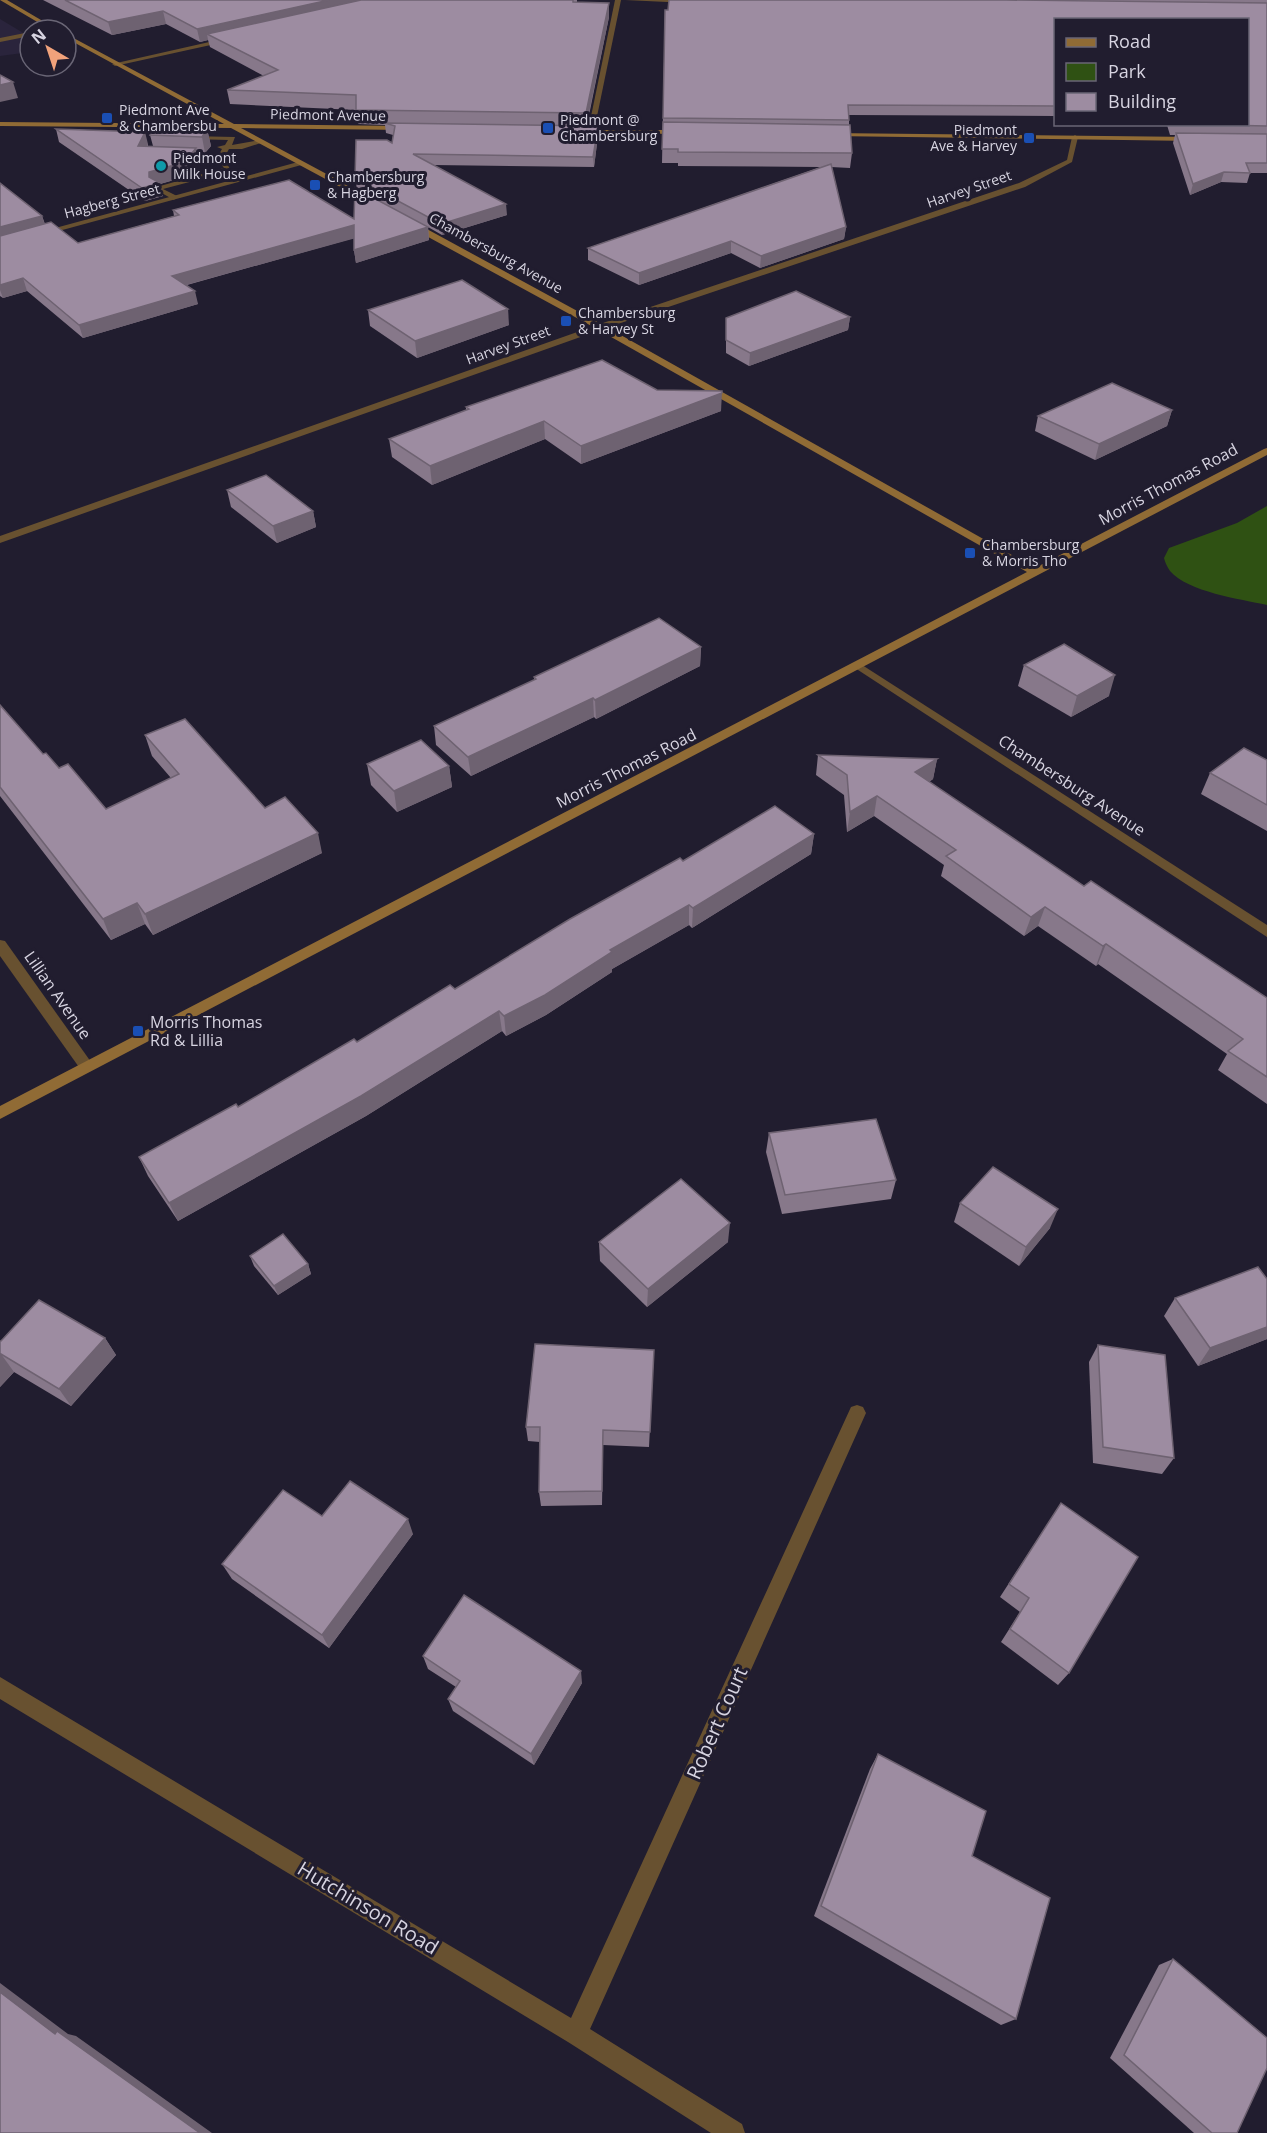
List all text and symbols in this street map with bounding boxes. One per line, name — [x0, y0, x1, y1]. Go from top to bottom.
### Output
north arrow — [18, 18, 78, 78]
legend — [1054, 18, 1249, 126]
text: N — [27, 24, 51, 49]
text: Road — [1108, 29, 1151, 53]
text: Park — [1108, 59, 1146, 83]
text: Building — [1108, 89, 1176, 113]
place label: Piedmont Ave & Chambersbu — [119, 100, 217, 135]
street label: Piedmont Avenue — [270, 104, 386, 125]
place label: Piedmont @ Chambersburg — [560, 110, 658, 145]
marker: Piedmont Ave & Chambersbu — [100, 111, 114, 125]
place label: Piedmont Ave & Harvey — [930, 120, 1018, 155]
marker: Piedmont @ Chambersburg — [541, 121, 555, 135]
marker: Piedmont Ave & Harvey — [1022, 131, 1036, 145]
place label: Piedmont Milk House — [173, 148, 246, 183]
marker: Piedmont Milk House — [154, 159, 168, 173]
street label: Harvey Street — [924, 165, 1014, 212]
place label: Chambersburg & Hagberg — [327, 167, 425, 202]
marker: Chambersburg & Hagberg — [308, 178, 322, 192]
street label: Hagberg Street — [62, 179, 162, 222]
street label: Chambersburg Avenue — [426, 208, 566, 297]
place label: Chambersburg & Harvey St — [578, 303, 676, 338]
marker: Chambersburg & Harvey St — [559, 314, 573, 328]
street label: Harvey Street — [463, 320, 553, 369]
street label: Morris Thomas Road — [1094, 438, 1242, 530]
place label: Chambersburg & Morris Tho — [982, 535, 1080, 570]
marker: Chambersburg & Morris Tho — [963, 546, 977, 560]
street label: Morris Thomas Road — [552, 723, 700, 813]
street label: Chambersburg Avenue — [994, 729, 1150, 841]
street label: Lillian Avenue — [19, 946, 97, 1044]
place label: Morris Thomas Rd & Lillia — [150, 1011, 263, 1051]
marker: Morris Thomas Rd & Lillia — [131, 1024, 145, 1038]
street label: Robert Court — [680, 1662, 753, 1783]
street label: Hutchinson Road — [293, 1855, 444, 1960]

